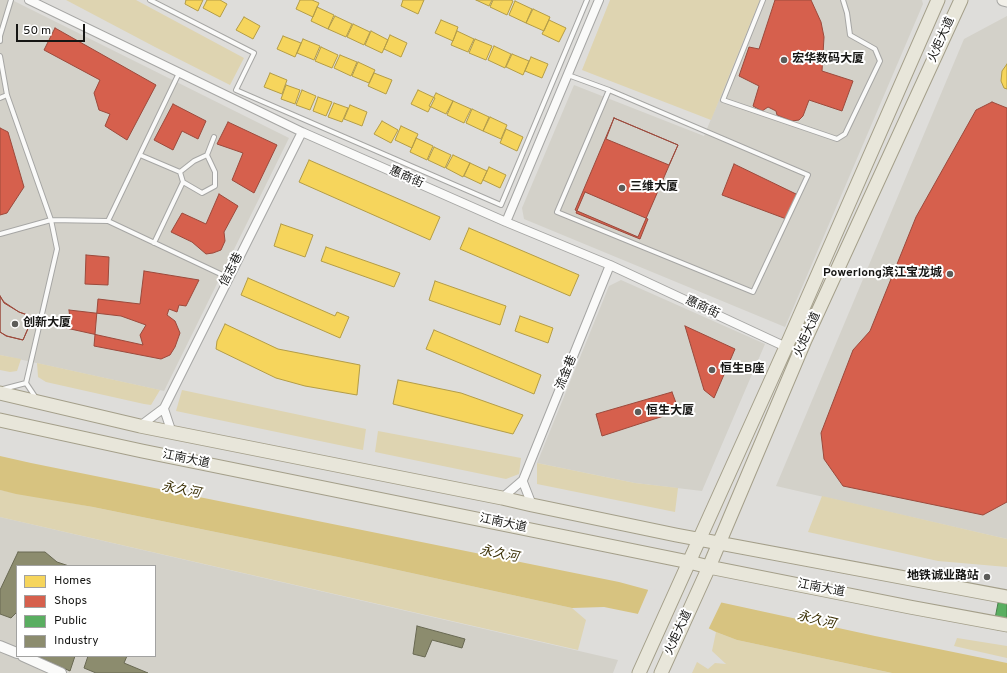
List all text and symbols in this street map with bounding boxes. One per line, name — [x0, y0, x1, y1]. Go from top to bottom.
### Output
street label: 火炬大道 — [926, 15, 958, 65]
scale bar — [18, 16, 87, 42]
text: 50 m — [23, 23, 51, 39]
place label: 宏华数码大厦 — [792, 53, 864, 67]
marker: 宏华数码大厦 — [779, 55, 789, 65]
street label: 惠商街 — [387, 164, 425, 192]
place label: 三维大厦 — [630, 181, 678, 195]
marker: 三维大厦 — [617, 183, 627, 193]
street label: 信志巷 — [217, 251, 247, 289]
place label: Powerlong滨江宝龙城 — [823, 267, 942, 281]
marker: Powerlong滨江宝龙城 — [945, 269, 955, 279]
street label: 惠商街 — [683, 294, 721, 322]
street label: 火炬大道 — [792, 310, 824, 360]
place label: 创新大厦 — [23, 317, 71, 331]
marker: 创新大厦 — [10, 319, 20, 329]
street label: 流金巷 — [554, 354, 580, 392]
place label: 恒生B座 — [720, 363, 764, 377]
marker: 恒生B座 — [707, 365, 717, 375]
place label: 恒生大厦 — [646, 405, 694, 419]
marker: 恒生大厦 — [633, 407, 643, 417]
street label: 江南大道 — [161, 448, 211, 472]
water label: 永久河 — [160, 480, 202, 502]
street label: 江南大道 — [478, 512, 528, 536]
water label: 永久河 — [478, 544, 520, 566]
legend — [16, 565, 156, 657]
place label: 地铁诚业路站 — [907, 570, 979, 584]
marker: 地铁诚业路站 — [982, 572, 992, 582]
text: Homes — [54, 573, 91, 589]
street label: 江南大道 — [796, 577, 846, 601]
text: Shops — [54, 593, 87, 609]
street label: 火炬大道 — [662, 608, 696, 658]
water label: 永久河 — [795, 609, 837, 633]
text: Public — [54, 613, 87, 629]
text: Industry — [54, 633, 99, 649]

